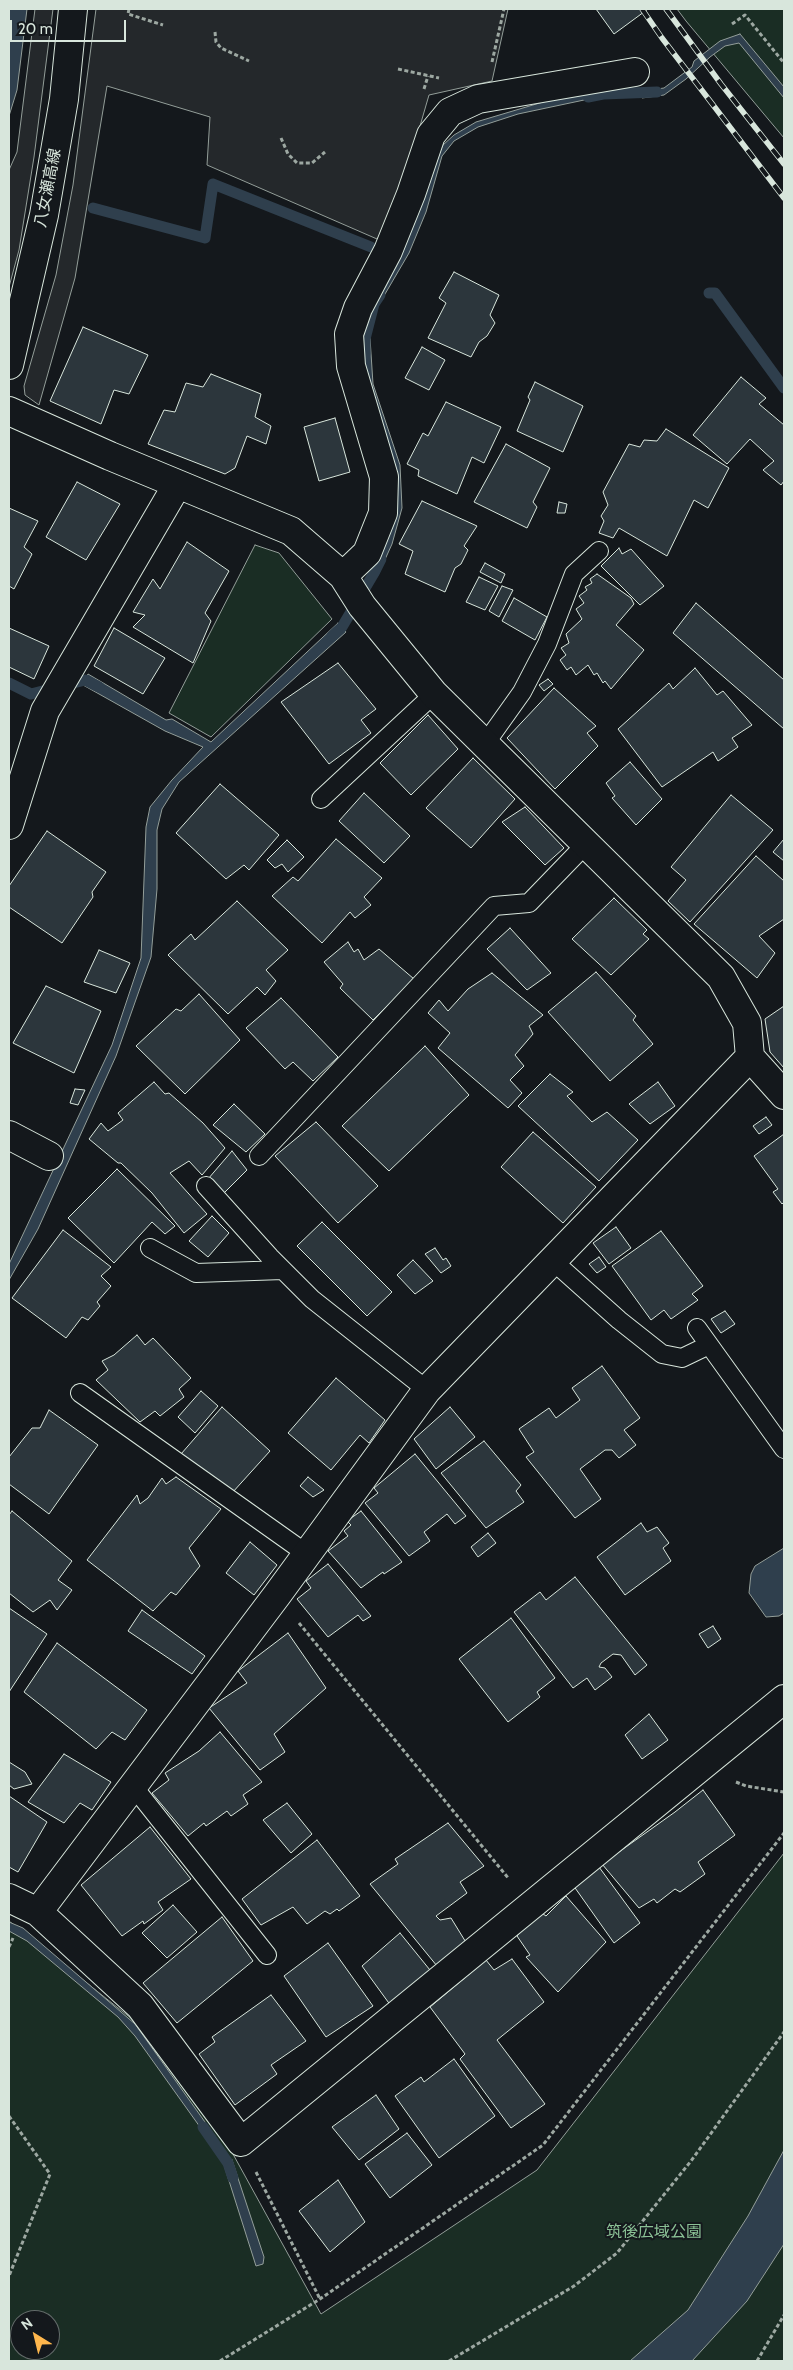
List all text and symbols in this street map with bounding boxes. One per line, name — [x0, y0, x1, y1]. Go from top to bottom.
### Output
scale bar — [12, 10, 129, 42]
text: 20 m — [18, 20, 53, 38]
street label: 八女瀬高線 — [31, 147, 65, 229]
park label: 筑後広域公園 — [606, 2222, 702, 2242]
north arrow — [10, 2310, 60, 2360]
text: N — [17, 2313, 36, 2334]

